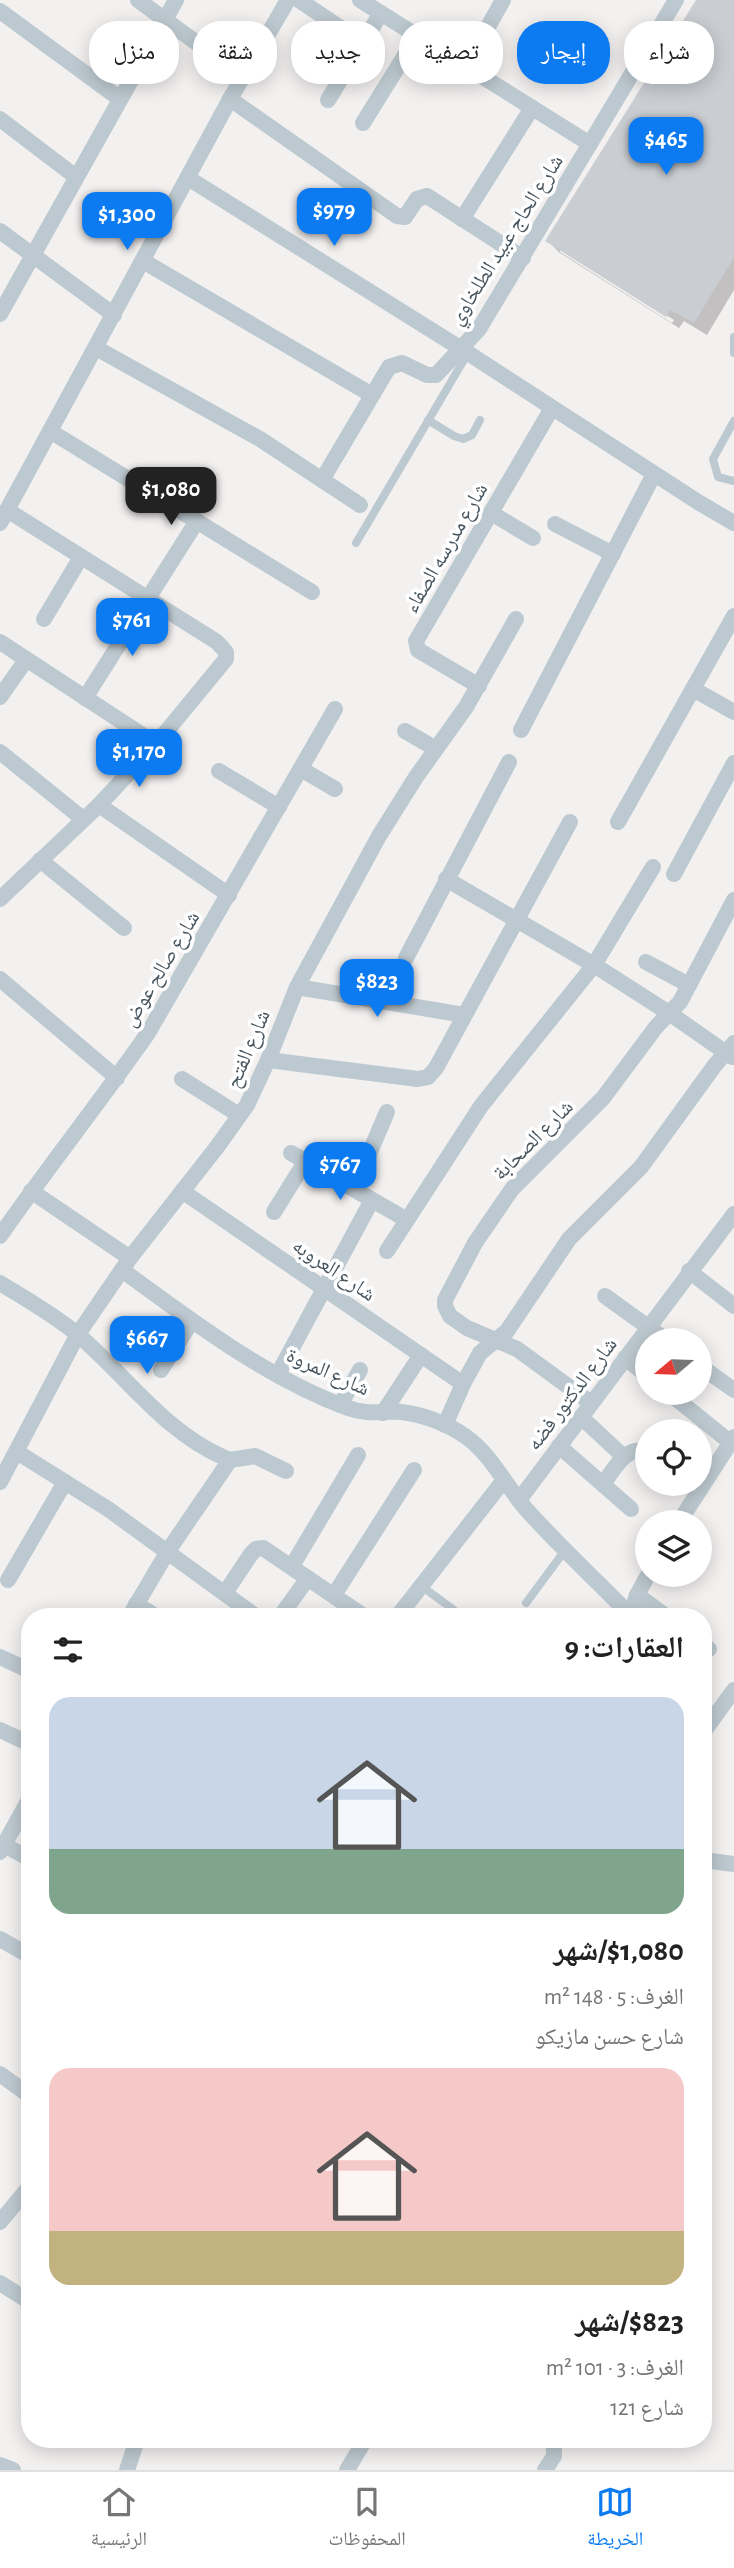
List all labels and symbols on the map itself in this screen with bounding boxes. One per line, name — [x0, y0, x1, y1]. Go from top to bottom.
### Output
pin: $465 — [625, 118, 707, 177]
street label: شارع الحاج عبيد الطلخاوي — [445, 151, 572, 332]
pin: $979 — [293, 188, 375, 248]
pin: $1,300 — [70, 192, 184, 252]
pin: $1,080 — [114, 468, 228, 527]
street label: شارع مدرسه الصفاء — [400, 479, 493, 618]
pin: $761 — [91, 598, 173, 658]
pin: $1,170 — [82, 730, 196, 789]
street label: شارع صالح عوض — [118, 908, 205, 1031]
pin: $823 — [336, 960, 418, 1019]
street label: شارع الفتح — [222, 1007, 276, 1092]
street label: شارع الصحابة — [489, 1096, 579, 1186]
pin: $767 — [299, 1142, 381, 1202]
street label: شارع العروبه — [288, 1235, 379, 1307]
pin: $667 — [106, 1316, 188, 1376]
north arrow — [635, 1328, 712, 1405]
street label: شارع الدكتور فضه — [523, 1334, 623, 1455]
street label: شارع المروة — [283, 1344, 373, 1401]

